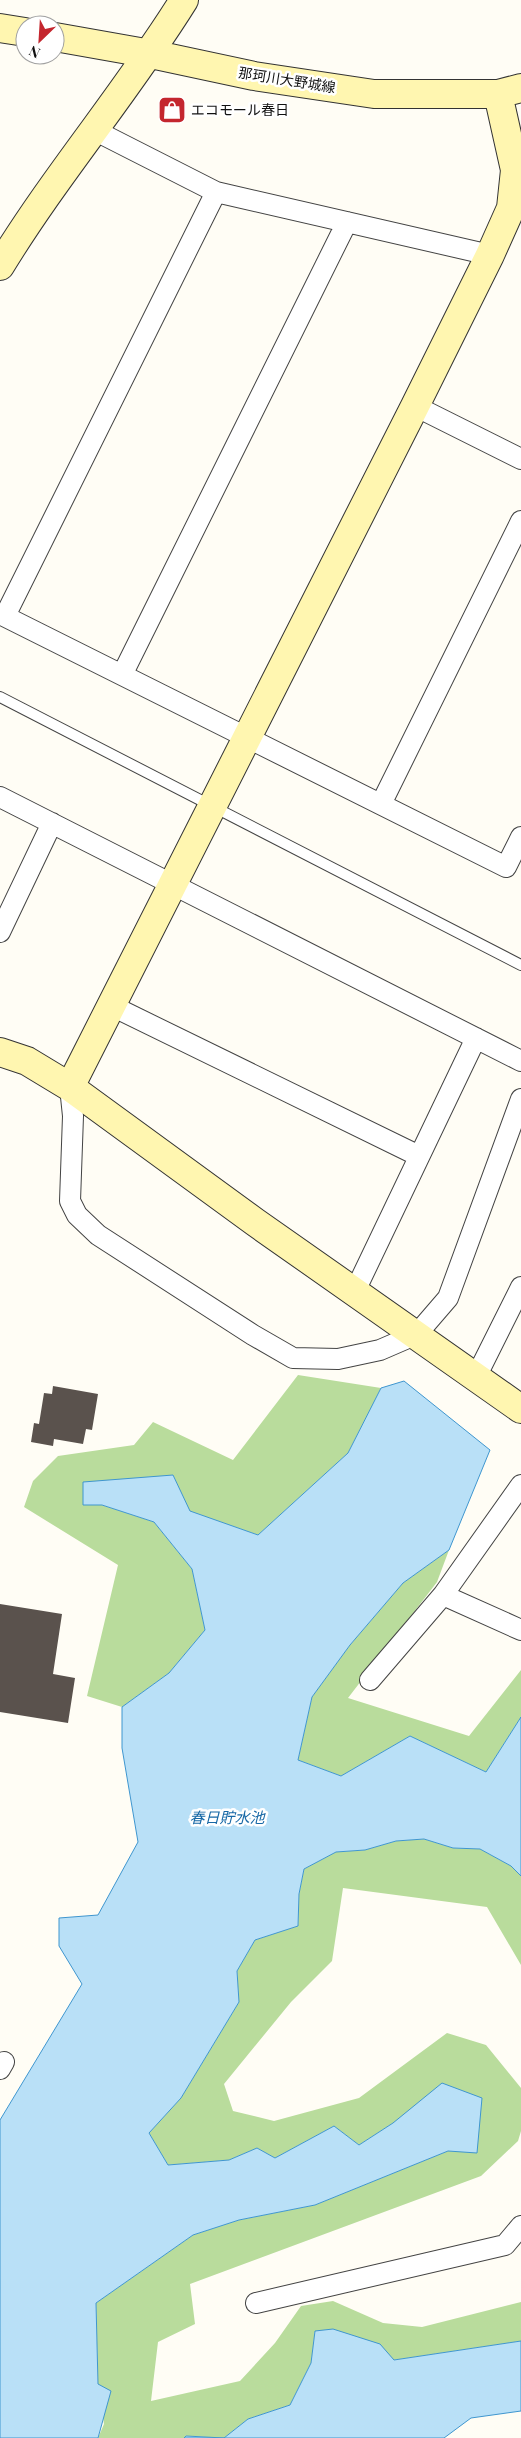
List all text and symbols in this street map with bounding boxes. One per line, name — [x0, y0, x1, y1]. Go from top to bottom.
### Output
north arrow — [15, 15, 65, 65]
text: N — [26, 41, 43, 63]
street label: 那珂川大野城線 — [237, 62, 337, 97]
shop icon: エコモール春日 — [157, 95, 187, 125]
place label: エコモール春日 — [191, 100, 289, 119]
water label: 春日貯水池 — [189, 1807, 266, 1827]

